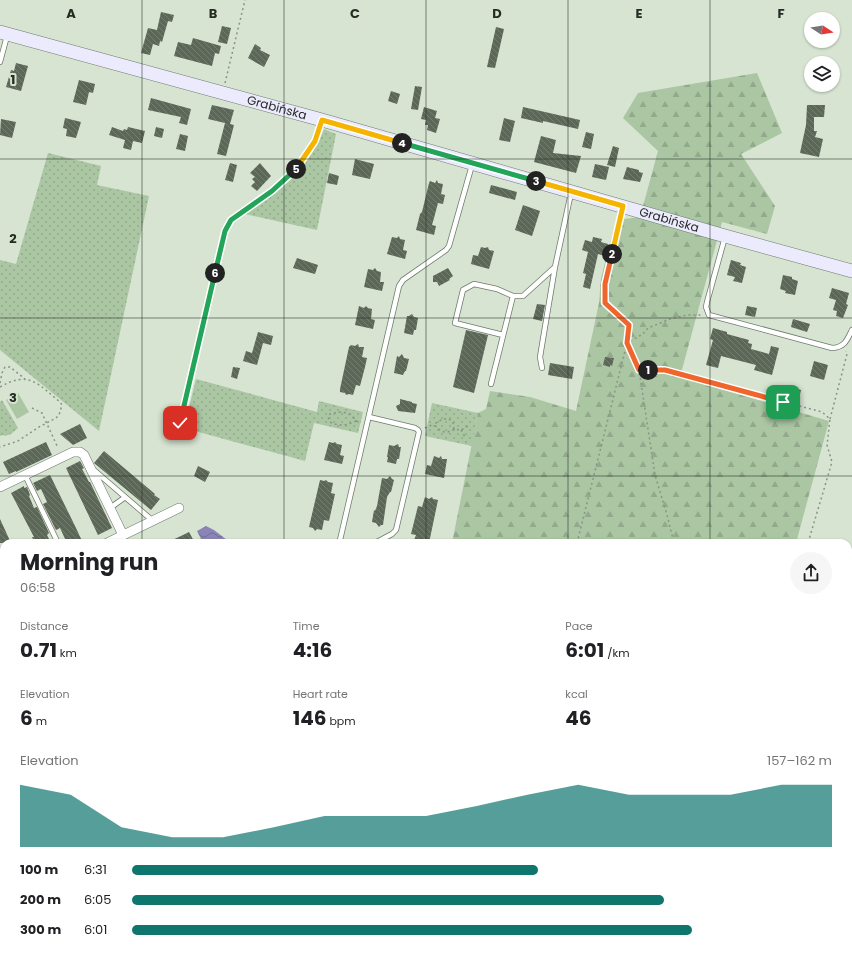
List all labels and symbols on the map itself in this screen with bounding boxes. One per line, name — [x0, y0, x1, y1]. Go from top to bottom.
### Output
text: A — [66, 4, 76, 23]
text: B — [209, 4, 218, 23]
text: C — [350, 4, 360, 23]
text: D — [492, 4, 502, 23]
text: E — [635, 4, 643, 23]
text: F — [777, 4, 785, 23]
north arrow — [804, 12, 840, 48]
text: 1 — [11, 70, 15, 89]
street label: Grabińska — [245, 91, 309, 123]
pin: 4 — [392, 133, 412, 153]
pin: 5 — [286, 159, 306, 179]
pin: 3 — [526, 171, 546, 191]
street label: Grabińska — [637, 203, 701, 236]
text: 2 — [9, 229, 17, 248]
pin: 2 — [602, 244, 622, 264]
pin: 6 — [205, 263, 225, 283]
pin: 1 — [638, 360, 658, 380]
pin — [766, 385, 800, 419]
text: 3 — [9, 388, 17, 407]
pin — [163, 406, 197, 440]

